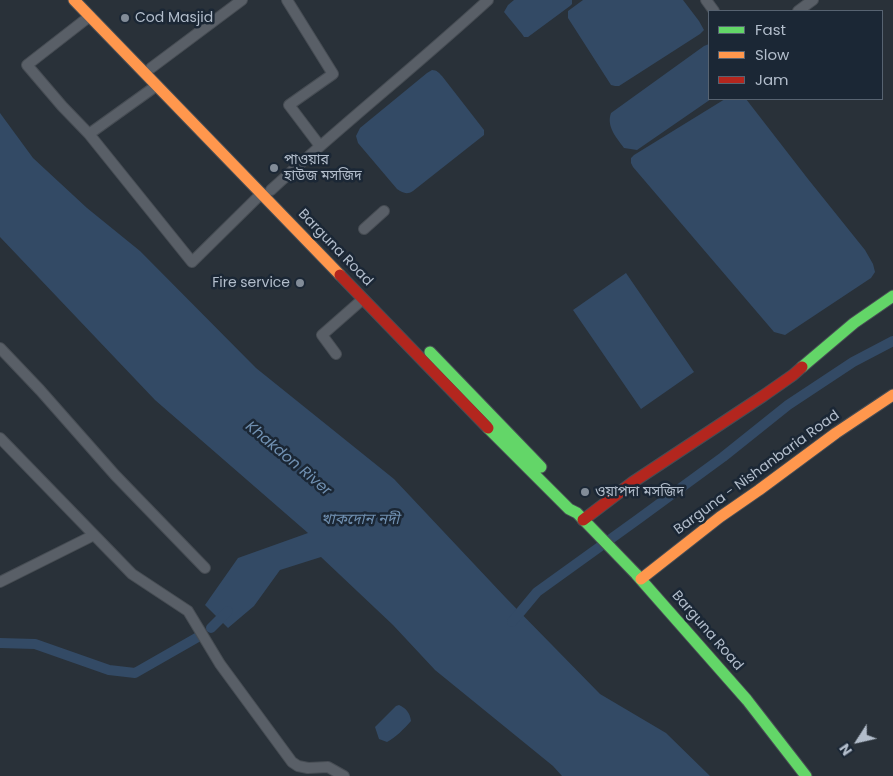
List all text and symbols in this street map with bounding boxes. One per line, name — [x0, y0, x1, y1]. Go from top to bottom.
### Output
place label: Cod Masjid — [135, 10, 213, 26]
legend — [708, 10, 883, 100]
marker: Cod Masjid — [119, 12, 131, 24]
text: Fast — [755, 19, 786, 40]
text: Slow — [755, 44, 789, 65]
text: Jam — [755, 69, 789, 90]
place label: পাওয়ার হাউজ মসজিদ — [284, 152, 362, 184]
marker: পাওয়ার হাউজ মসজিদ — [268, 162, 280, 174]
street label: Barguna Road — [294, 206, 376, 290]
place label: Fire service — [212, 275, 290, 291]
marker: Fire service — [294, 277, 306, 289]
street label: Barguna - Nishanbaria Road — [671, 407, 843, 539]
water label: Khakdon River — [241, 418, 335, 500]
place label: ওয়াপদা মসজিদ — [595, 484, 684, 500]
marker: ওয়াপদা মসজিদ — [579, 486, 591, 498]
water label: খাকদোন নদী — [321, 511, 399, 529]
street label: Barguna Road — [668, 588, 746, 674]
north arrow — [833, 716, 883, 766]
text: N — [835, 740, 857, 760]

